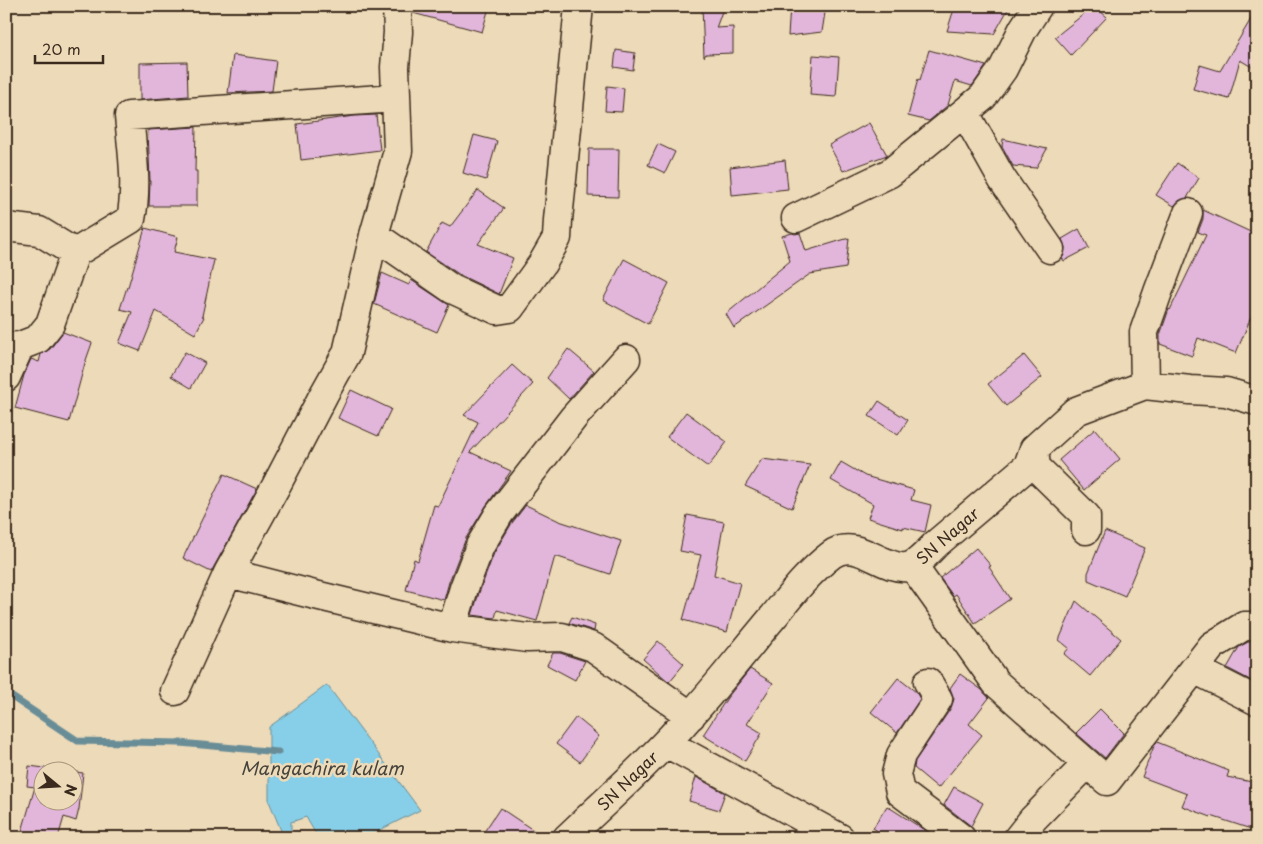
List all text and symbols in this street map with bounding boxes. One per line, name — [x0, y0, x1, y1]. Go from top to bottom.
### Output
scale bar — [35, 32, 102, 64]
text: 20 m — [42, 37, 81, 60]
street label: SN Nagar — [910, 500, 984, 569]
street label: SN Nagar — [591, 744, 663, 815]
water label: Mangachira kulam — [240, 754, 404, 781]
north arrow — [32, 762, 82, 812]
text: N — [59, 782, 83, 799]

